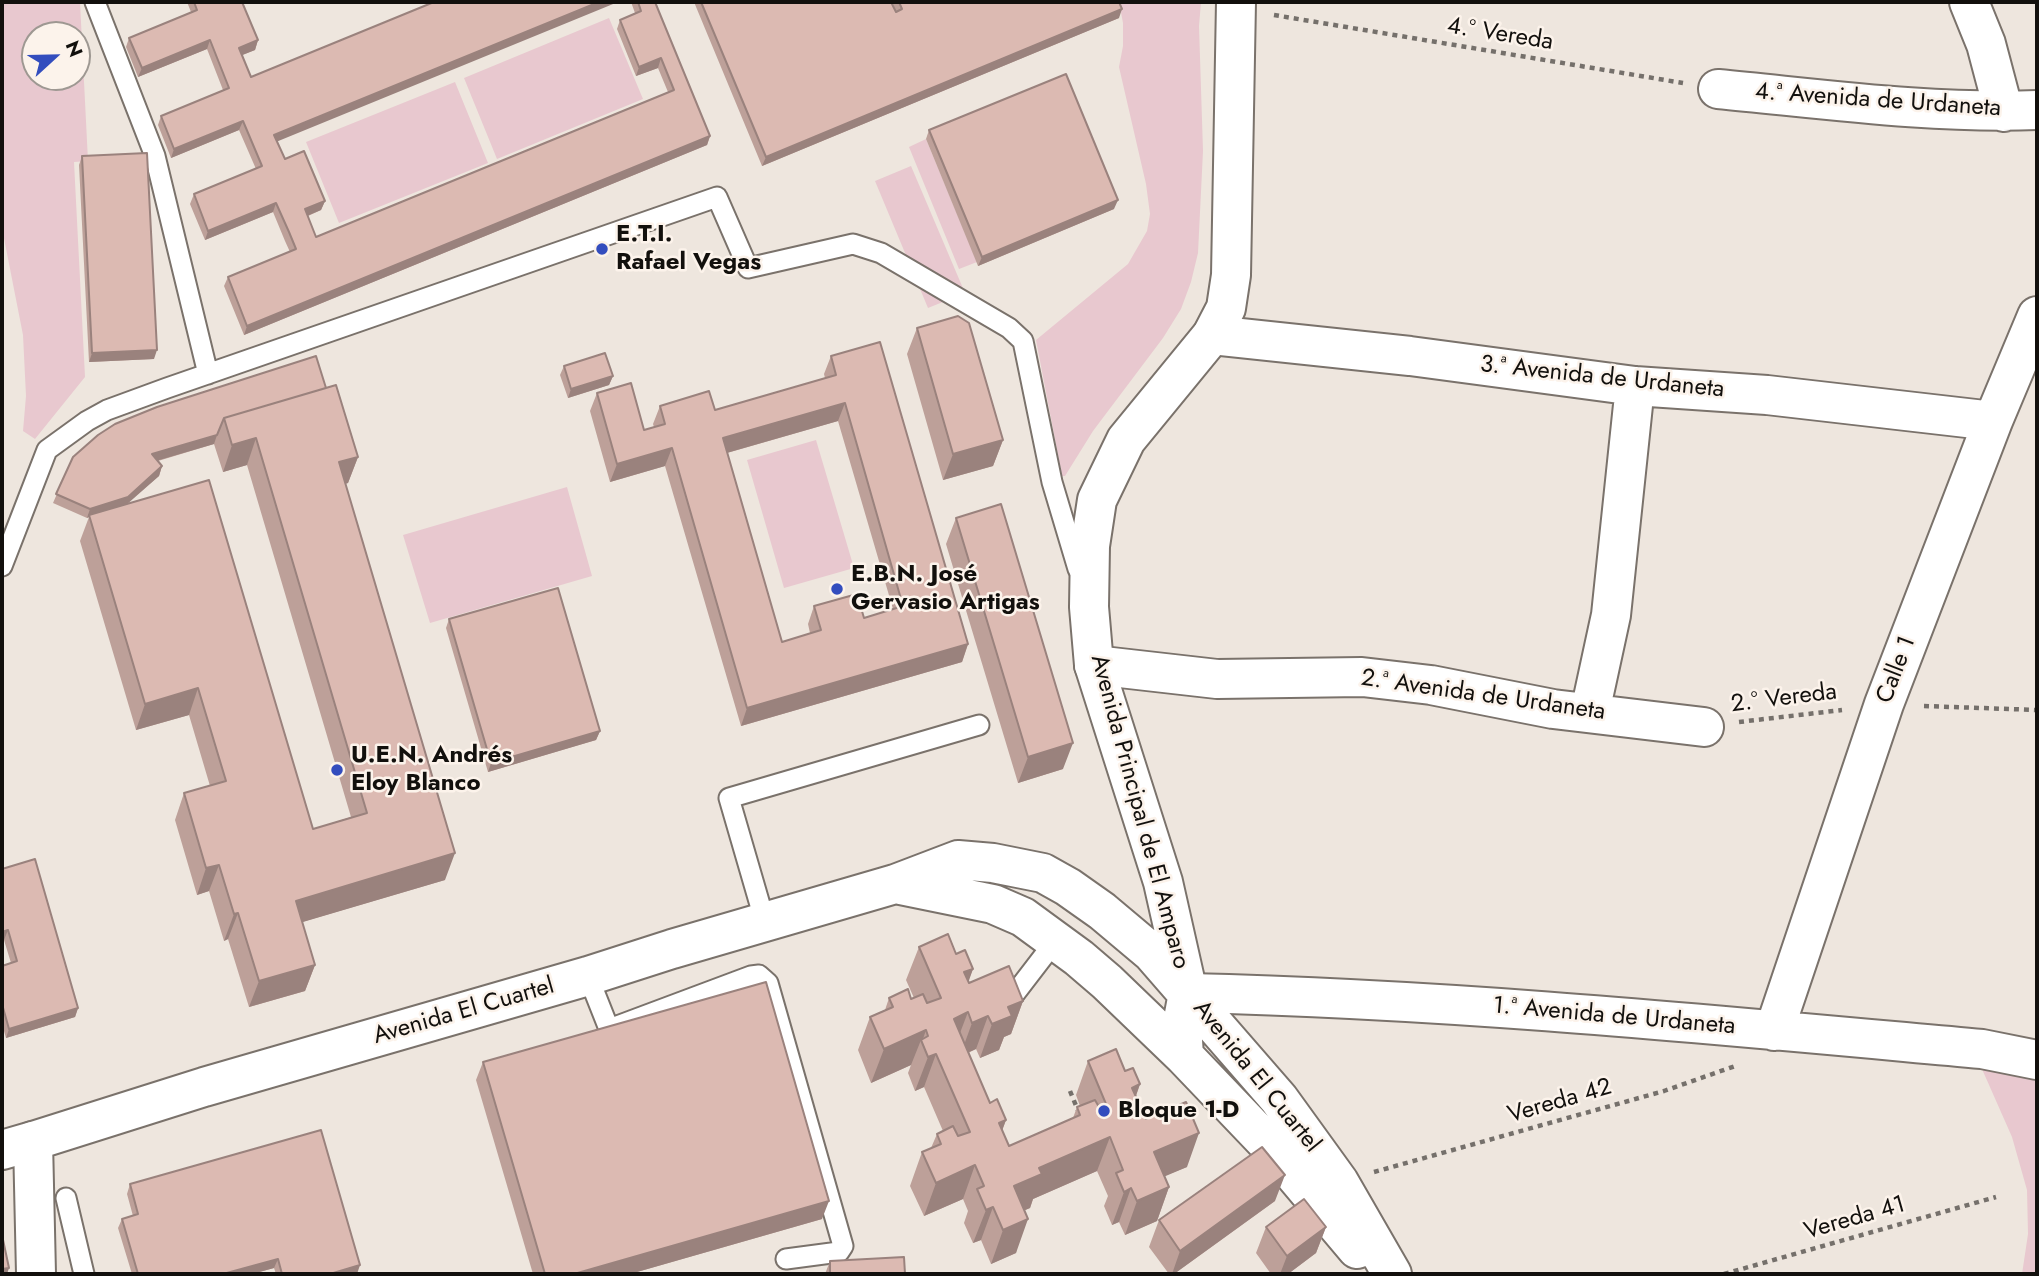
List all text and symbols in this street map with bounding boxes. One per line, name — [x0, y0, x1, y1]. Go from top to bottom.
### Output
street label: 4.° Vereda — [1445, 12, 1555, 58]
north arrow — [21, 21, 91, 91]
text: N — [59, 37, 89, 61]
street label: 4.ª Avenida de Urdaneta — [1754, 78, 2002, 124]
place label: E.T.I. Rafael Vegas — [616, 221, 761, 277]
marker: E.T.I. Rafael Vegas — [594, 241, 610, 257]
street label: 3.ª Avenida de Urdaneta — [1479, 351, 1725, 405]
place label: E.B.N. José Gervasio Artigas — [851, 561, 1040, 617]
marker: E.B.N. José Gervasio Artigas — [829, 581, 845, 597]
street label: Calle 1 — [1871, 632, 1923, 708]
street label: Avenida Principal de El Amparo — [1083, 652, 1195, 972]
street label: 2.ª Avenida de Urdaneta — [1359, 665, 1607, 727]
street label: 2.° Vereda — [1729, 678, 1839, 720]
place label: U.E.N. Andrés Eloy Blanco — [351, 742, 512, 798]
marker: U.E.N. Andrés Eloy Blanco — [329, 762, 345, 778]
street label: Avenida El Cuartel — [370, 972, 558, 1052]
street label: 1.ª Avenida de Urdaneta — [1492, 992, 1736, 1042]
street label: Avenida El Cuartel — [1186, 995, 1326, 1159]
street label: Vereda 42 — [1505, 1073, 1615, 1131]
place label: Bloque 1-D — [1118, 1097, 1239, 1125]
marker: Bloque 1-D — [1096, 1103, 1112, 1119]
street label: Vereda 41 — [1801, 1191, 1909, 1247]

